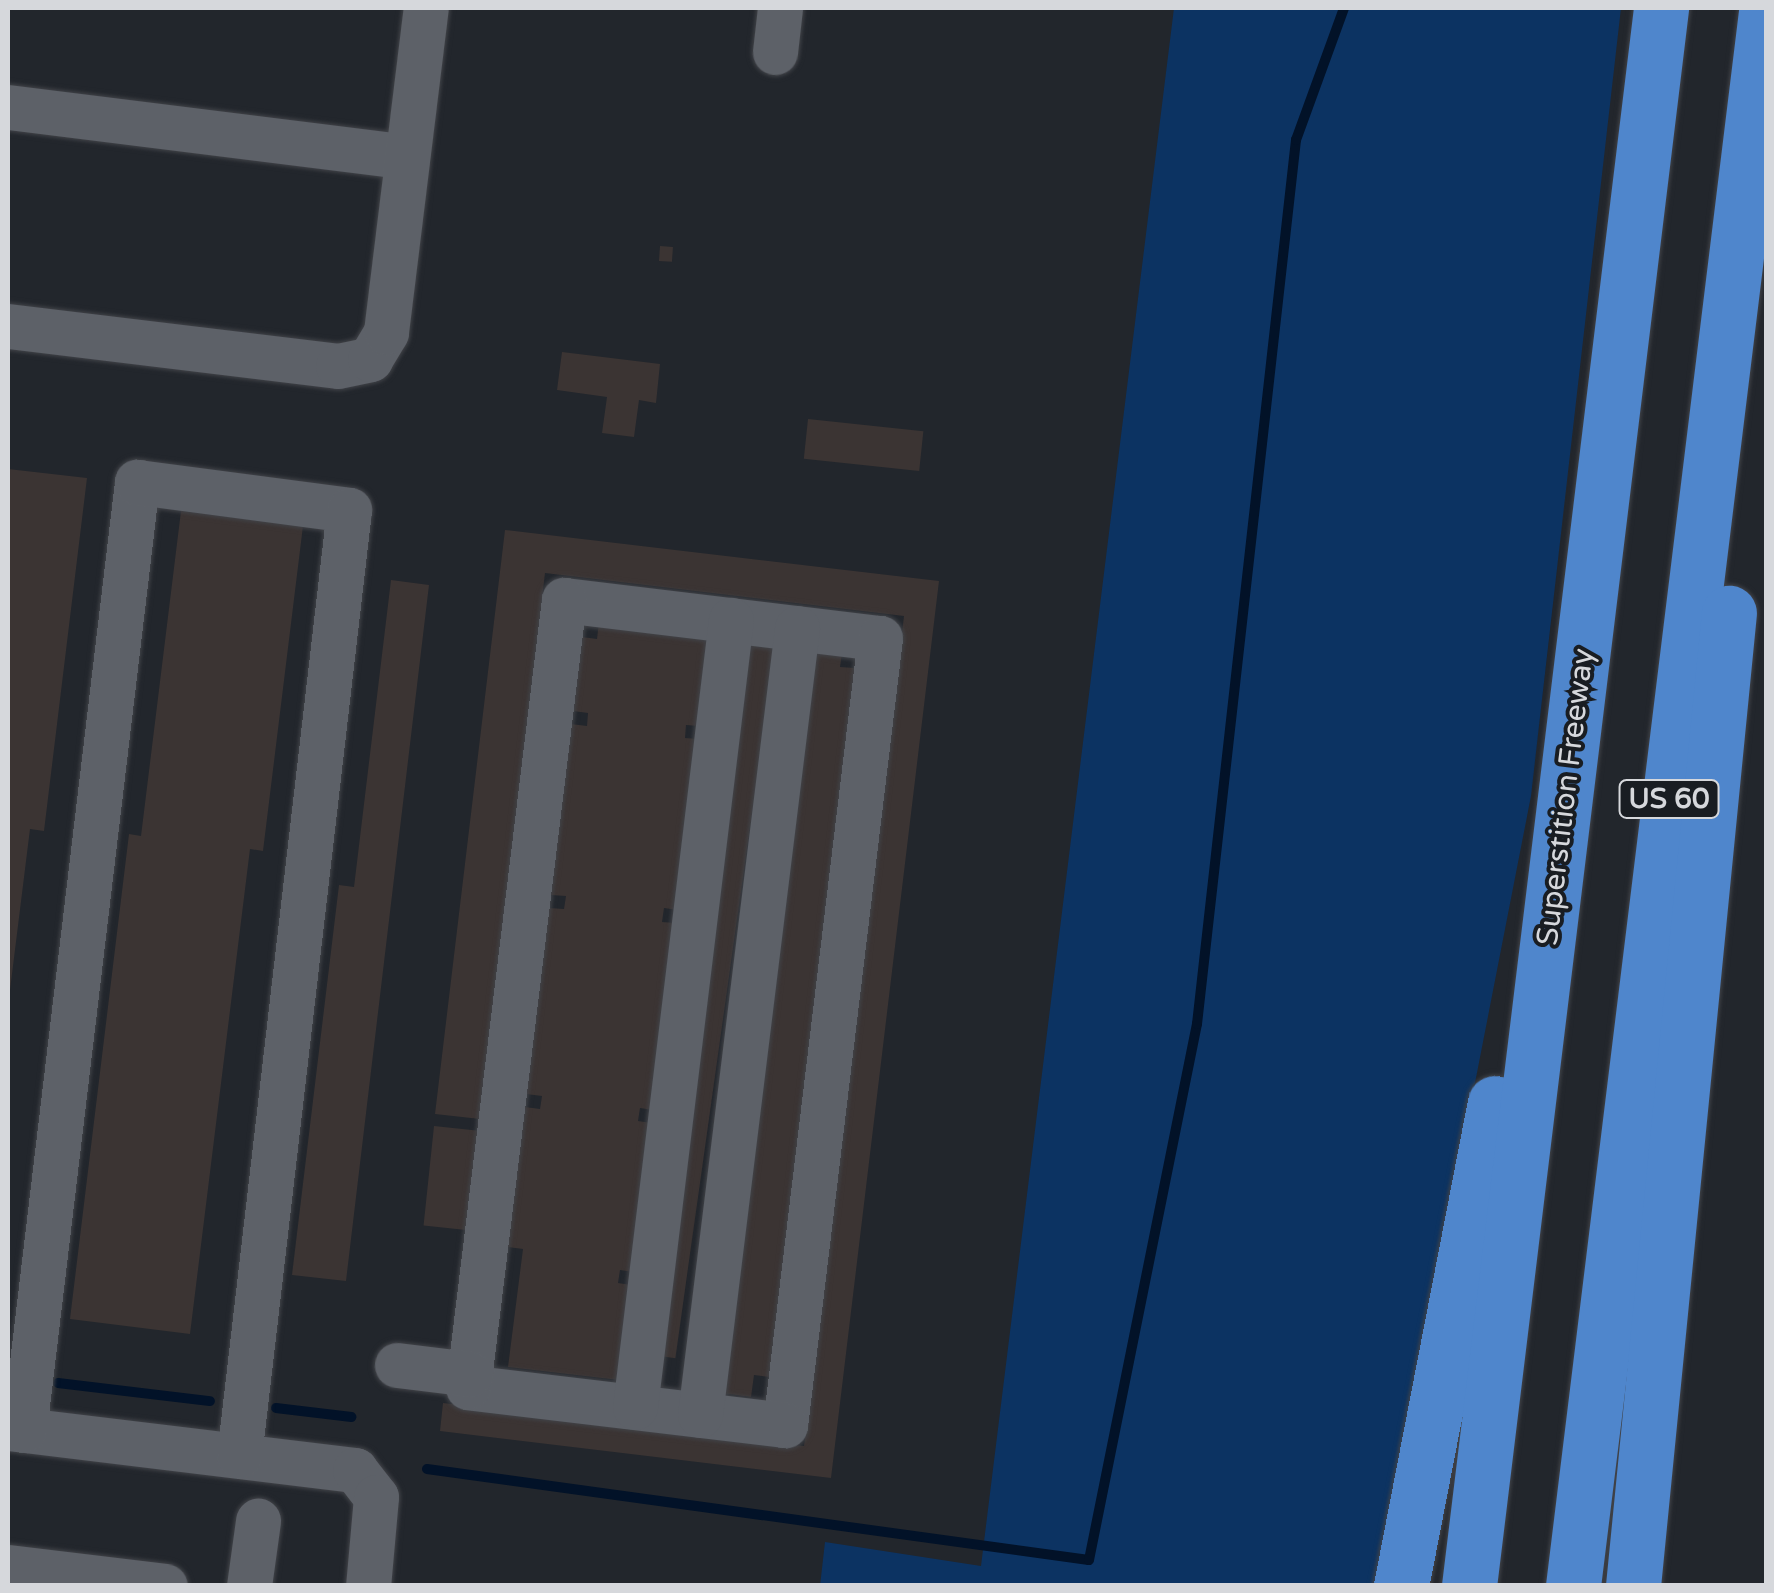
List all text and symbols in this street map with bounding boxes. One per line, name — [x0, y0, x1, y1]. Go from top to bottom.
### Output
street label: Superstition Freeway — [1530, 646, 1602, 948]
road number: US 60 — [1616, 776, 1722, 822]

